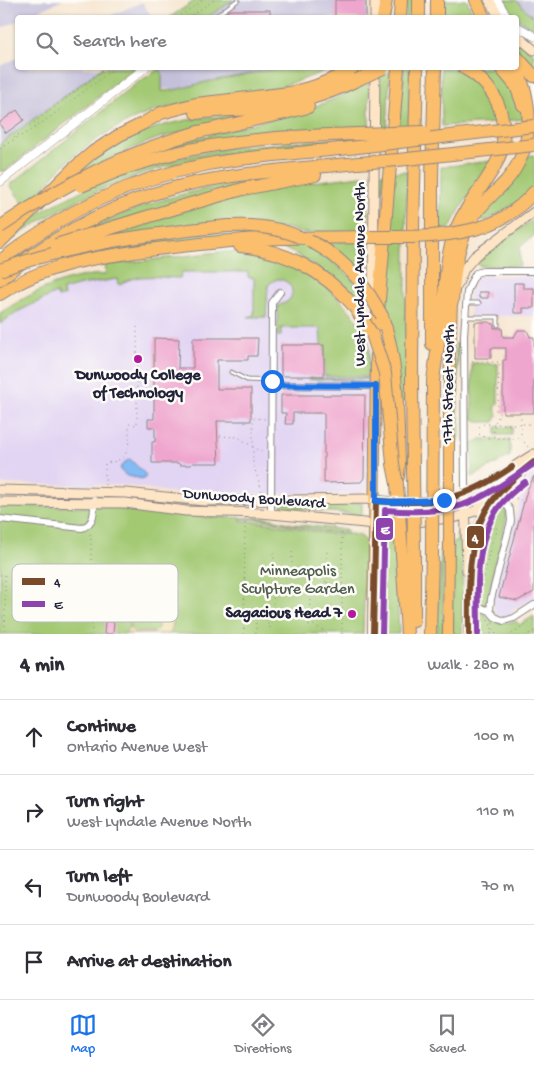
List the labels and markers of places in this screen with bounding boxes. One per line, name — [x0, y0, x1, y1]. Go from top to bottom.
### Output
marker: Dunwoody College of Technology — [132, 353, 144, 365]
place label: Dunwoody College of Technology — [73, 367, 201, 404]
place label: Sagacious Head 7 — [226, 605, 343, 624]
marker: Sagacious Head 7 — [346, 608, 358, 620]

